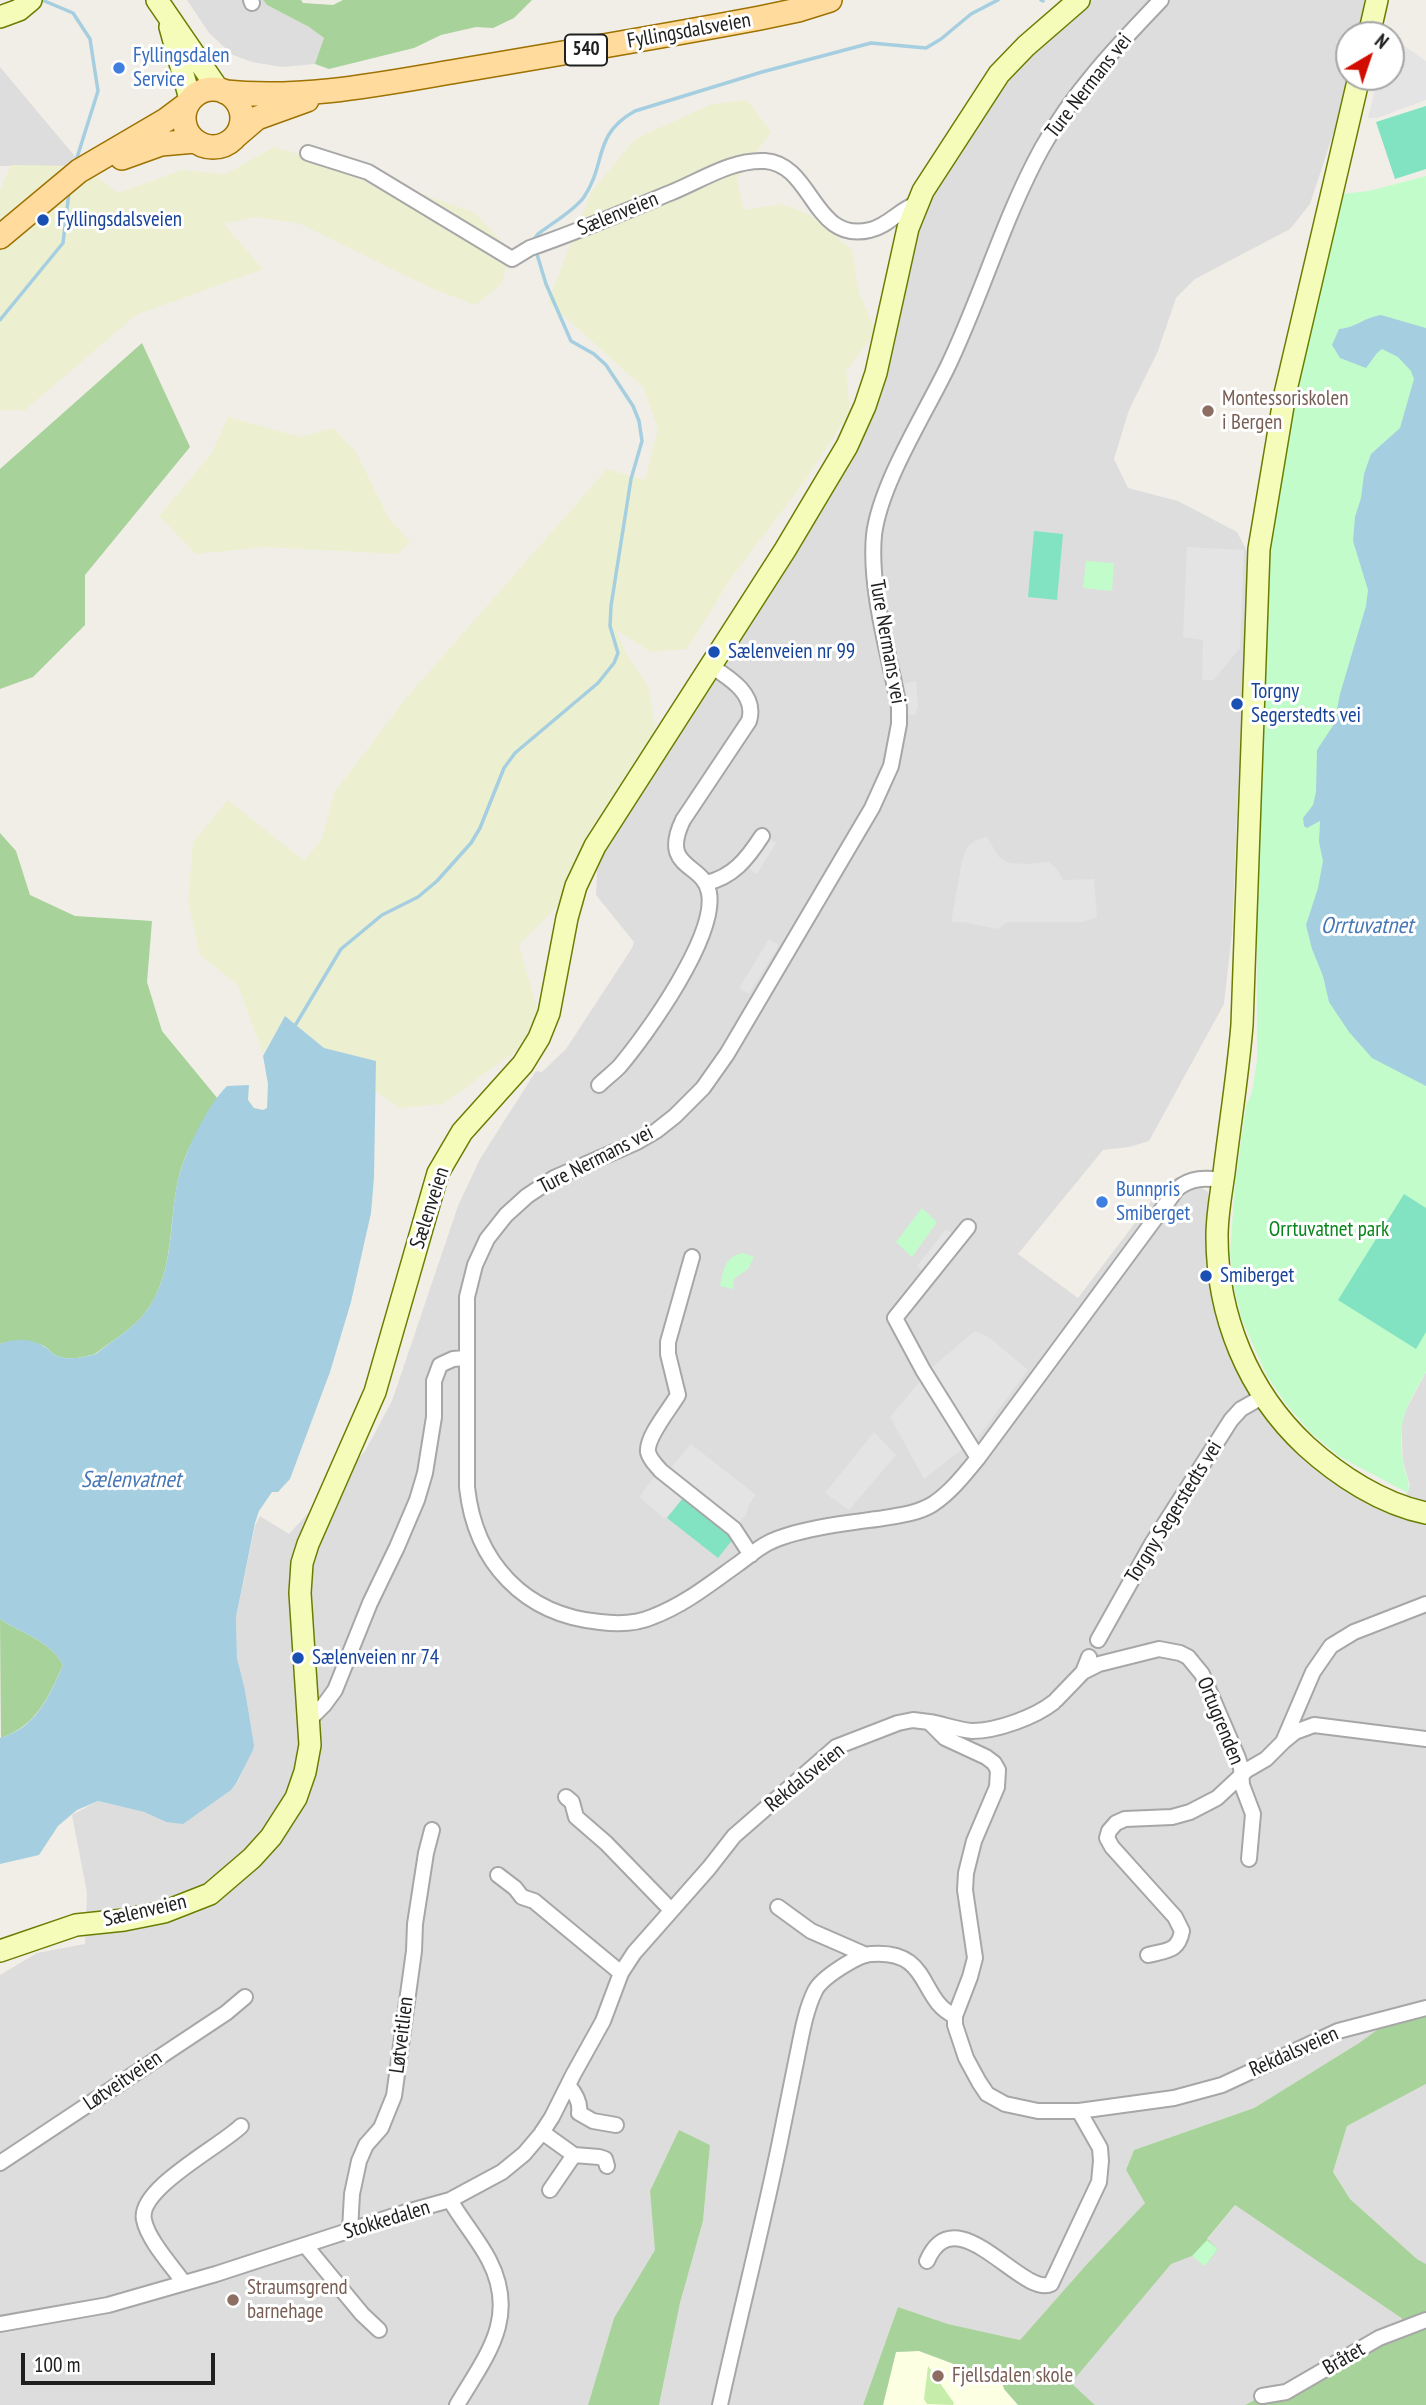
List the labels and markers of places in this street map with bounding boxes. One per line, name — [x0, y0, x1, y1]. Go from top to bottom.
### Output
place label: Fyllingsdalen Service — [133, 43, 230, 93]
marker: Fyllingsdalen Service — [111, 60, 127, 76]
place label: Fyllingsdalsveien — [57, 207, 182, 233]
marker: Fyllingsdalsveien — [35, 212, 51, 228]
place label: Montessoriskolen i Bergen — [1222, 386, 1348, 436]
marker: Montessoriskolen i Bergen — [1200, 403, 1216, 419]
place label: Sælenveien nr 99 — [728, 639, 855, 665]
marker: Sælenveien nr 99 — [706, 644, 722, 660]
place label: Torgny Segerstedts vei — [1251, 679, 1361, 729]
marker: Torgny Segerstedts vei — [1229, 696, 1245, 712]
place label: Bunnpris Smiberget — [1116, 1177, 1190, 1227]
marker: Bunnpris Smiberget — [1094, 1194, 1110, 1210]
place label: Smiberget — [1220, 1263, 1294, 1289]
marker: Smiberget — [1198, 1268, 1214, 1284]
place label: Sælenveien nr 74 — [312, 1645, 439, 1671]
marker: Sælenveien nr 74 — [290, 1650, 306, 1666]
place label: Straumsgrend barnehage — [247, 2275, 348, 2325]
marker: Straumsgrend barnehage — [225, 2292, 241, 2308]
place label: Fjellsdalen skole — [952, 2363, 1073, 2389]
marker: Fjellsdalen skole — [930, 2368, 946, 2384]

